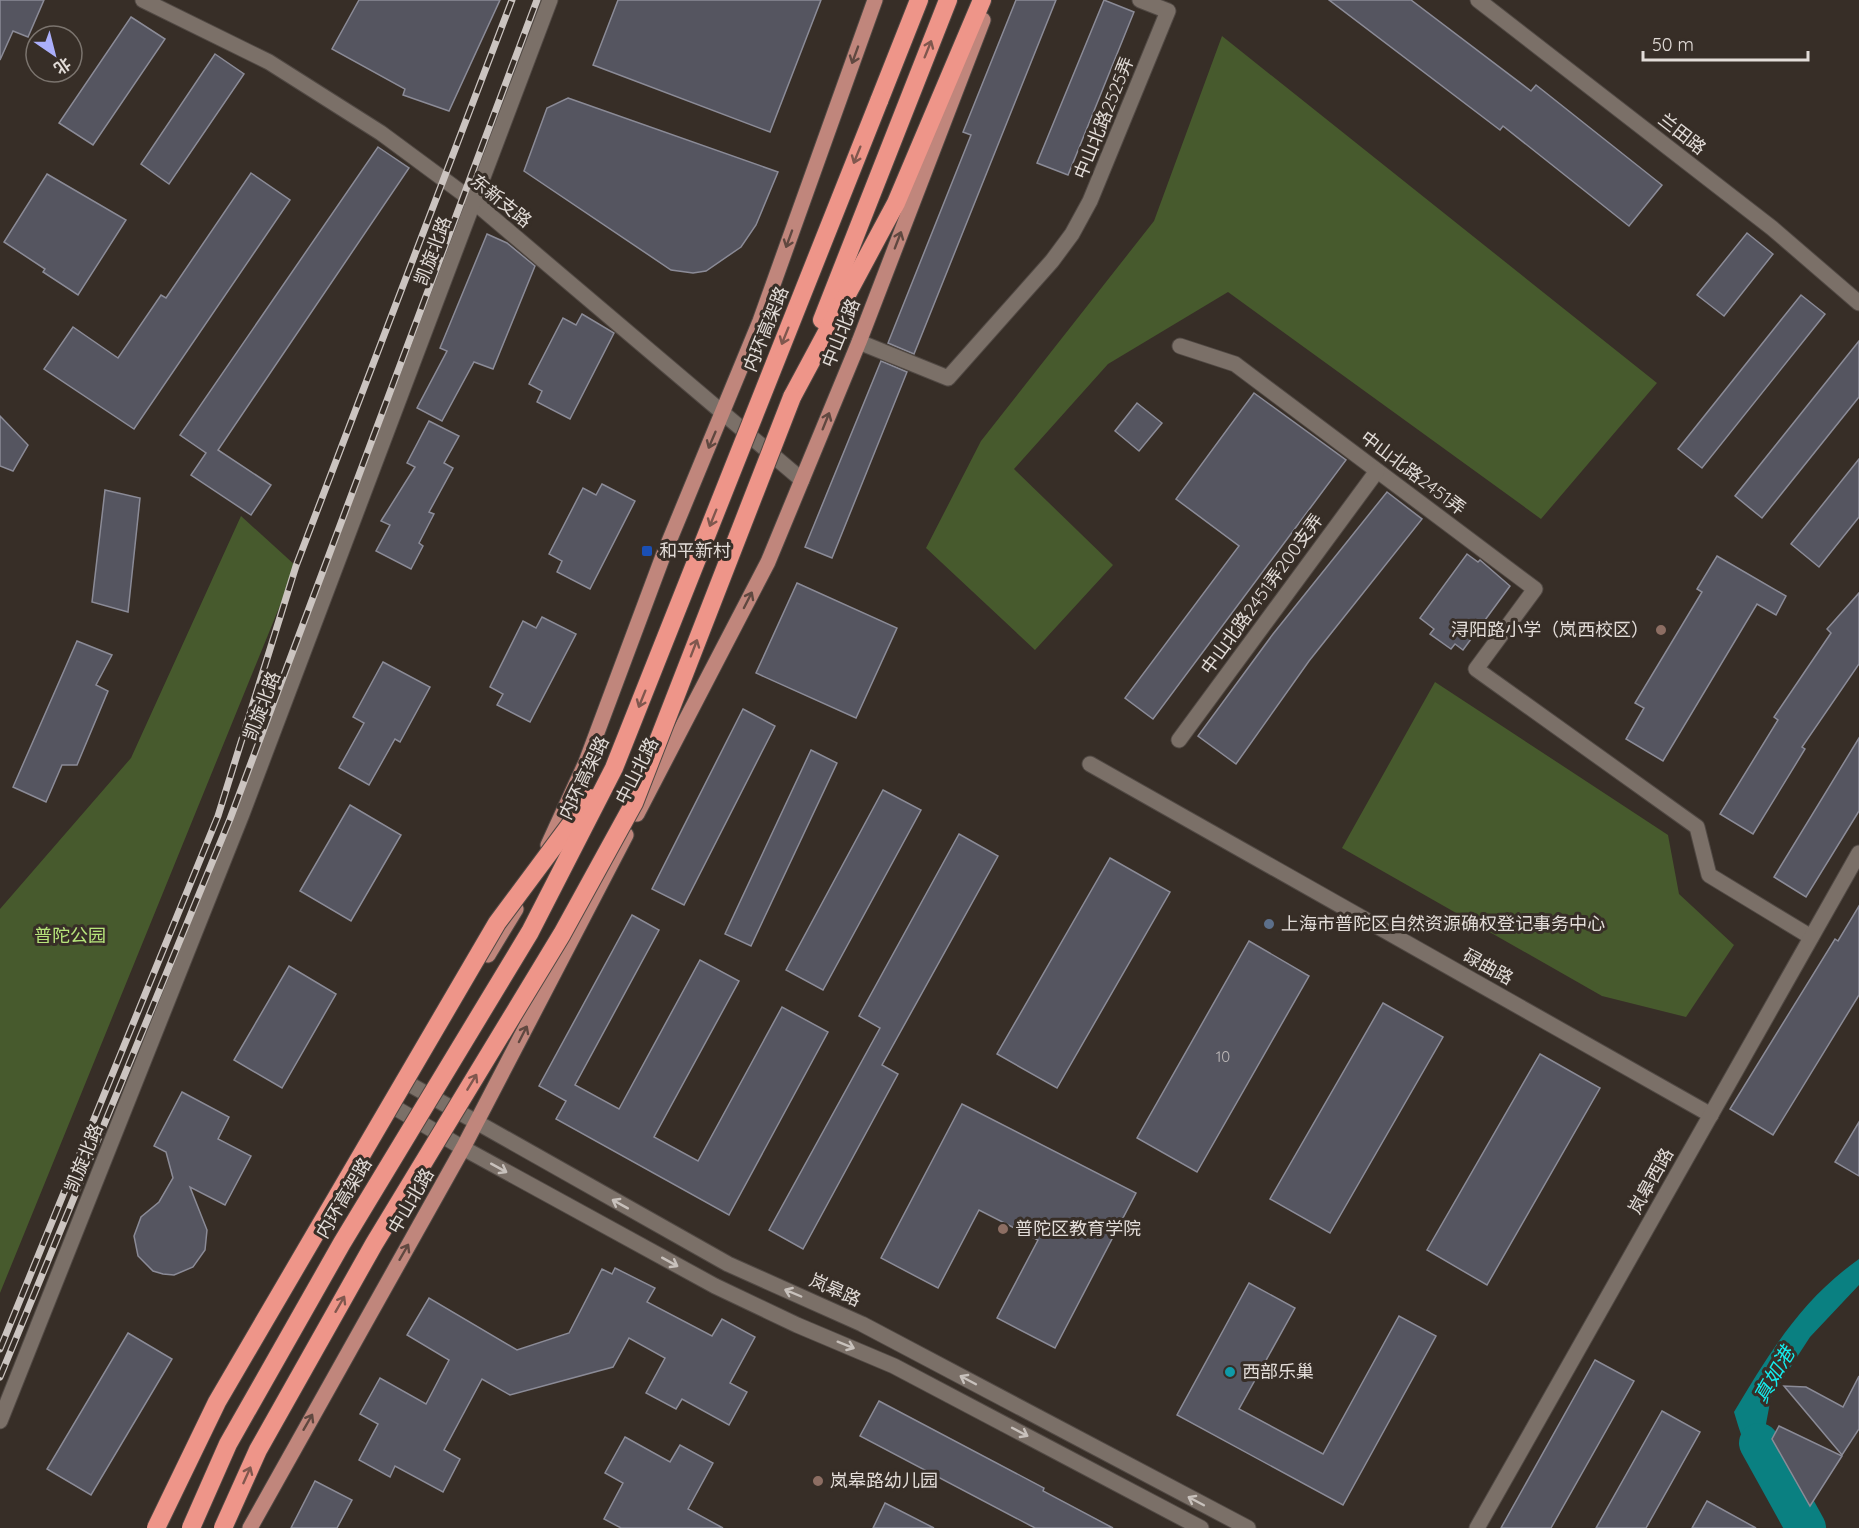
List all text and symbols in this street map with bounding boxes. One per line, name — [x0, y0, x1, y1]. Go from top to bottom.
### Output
north arrow — [24, 24, 84, 84]
scale bar — [1643, 24, 1808, 62]
text: 50 m — [1652, 33, 1694, 56]
one-way arrow — [923, 41, 934, 59]
one-way arrow — [849, 45, 860, 64]
street label: 中山北路2525弄 — [1069, 53, 1138, 182]
text: 北 — [50, 54, 75, 79]
street label: 兰田路 — [1654, 108, 1711, 159]
one-way arrow — [851, 145, 862, 164]
street label: 东新支路 — [466, 169, 537, 232]
street label: 凯旋北路 — [409, 213, 456, 289]
one-way arrow — [783, 229, 794, 247]
one-way arrow — [893, 231, 904, 250]
street label: 内环高架路 — [738, 283, 793, 375]
street label: 中山北路 — [816, 295, 865, 370]
one-way arrow — [779, 327, 790, 345]
one-way arrow — [821, 413, 832, 431]
street label: 中山北路2451弄 — [1356, 426, 1470, 520]
one-way arrow — [706, 430, 717, 449]
one-way arrow — [707, 508, 718, 527]
street label: 中山北路2451弄200支弄 — [1196, 509, 1328, 679]
place label: 和平新村 — [659, 539, 731, 562]
marker: 和平新村 — [640, 544, 654, 558]
one-way arrow — [742, 592, 754, 609]
place label: 浔阳路小学（岚西校区） — [1451, 618, 1649, 641]
marker: 浔阳路小学（岚西校区） — [1654, 623, 1668, 637]
one-way arrow — [690, 639, 701, 658]
street label: 凯旋北路 — [238, 668, 285, 744]
one-way arrow — [636, 689, 647, 708]
street label: 内环高架路 — [553, 732, 614, 823]
street label: 中山北路 — [610, 733, 663, 808]
place label: 上海市普陀区自然资源确权登记事务中心 — [1281, 912, 1605, 935]
marker: 上海市普陀区自然资源确权登记事务中心 — [1262, 917, 1276, 931]
park label: 普陀公园 — [34, 924, 106, 947]
street label: 碌曲路 — [1459, 943, 1517, 990]
one-way arrow — [517, 1026, 529, 1043]
house number: 10 — [1216, 1047, 1230, 1066]
one-way arrow — [467, 1074, 479, 1091]
street label: 凯旋北路 — [59, 1120, 108, 1195]
street label: 岚皋西路 — [1623, 1144, 1678, 1218]
street label: 内环高架路 — [311, 1153, 377, 1242]
one-way arrow — [490, 1162, 507, 1174]
street label: 中山北路 — [383, 1164, 439, 1238]
one-way arrow — [612, 1198, 630, 1209]
place label: 普陀区教育学院 — [1015, 1217, 1141, 1240]
marker: 普陀区教育学院 — [996, 1222, 1010, 1236]
one-way arrow — [399, 1244, 411, 1261]
one-way arrow — [661, 1256, 678, 1268]
street label: 岚皋路 — [806, 1268, 865, 1311]
one-way arrow — [785, 1287, 803, 1298]
one-way arrow — [334, 1296, 346, 1313]
one-way arrow — [836, 1340, 855, 1351]
water label: 真如港 — [1748, 1340, 1801, 1407]
place label: 西部乐巢 — [1242, 1360, 1314, 1383]
marker: 西部乐巢 — [1223, 1365, 1237, 1379]
one-way arrow — [960, 1374, 977, 1386]
one-way arrow — [303, 1413, 315, 1430]
one-way arrow — [1011, 1427, 1029, 1439]
one-way arrow — [241, 1466, 253, 1484]
place label: 岚皋路幼儿园 — [830, 1469, 938, 1492]
marker: 岚皋路幼儿园 — [811, 1474, 825, 1488]
one-way arrow — [1188, 1495, 1205, 1507]

